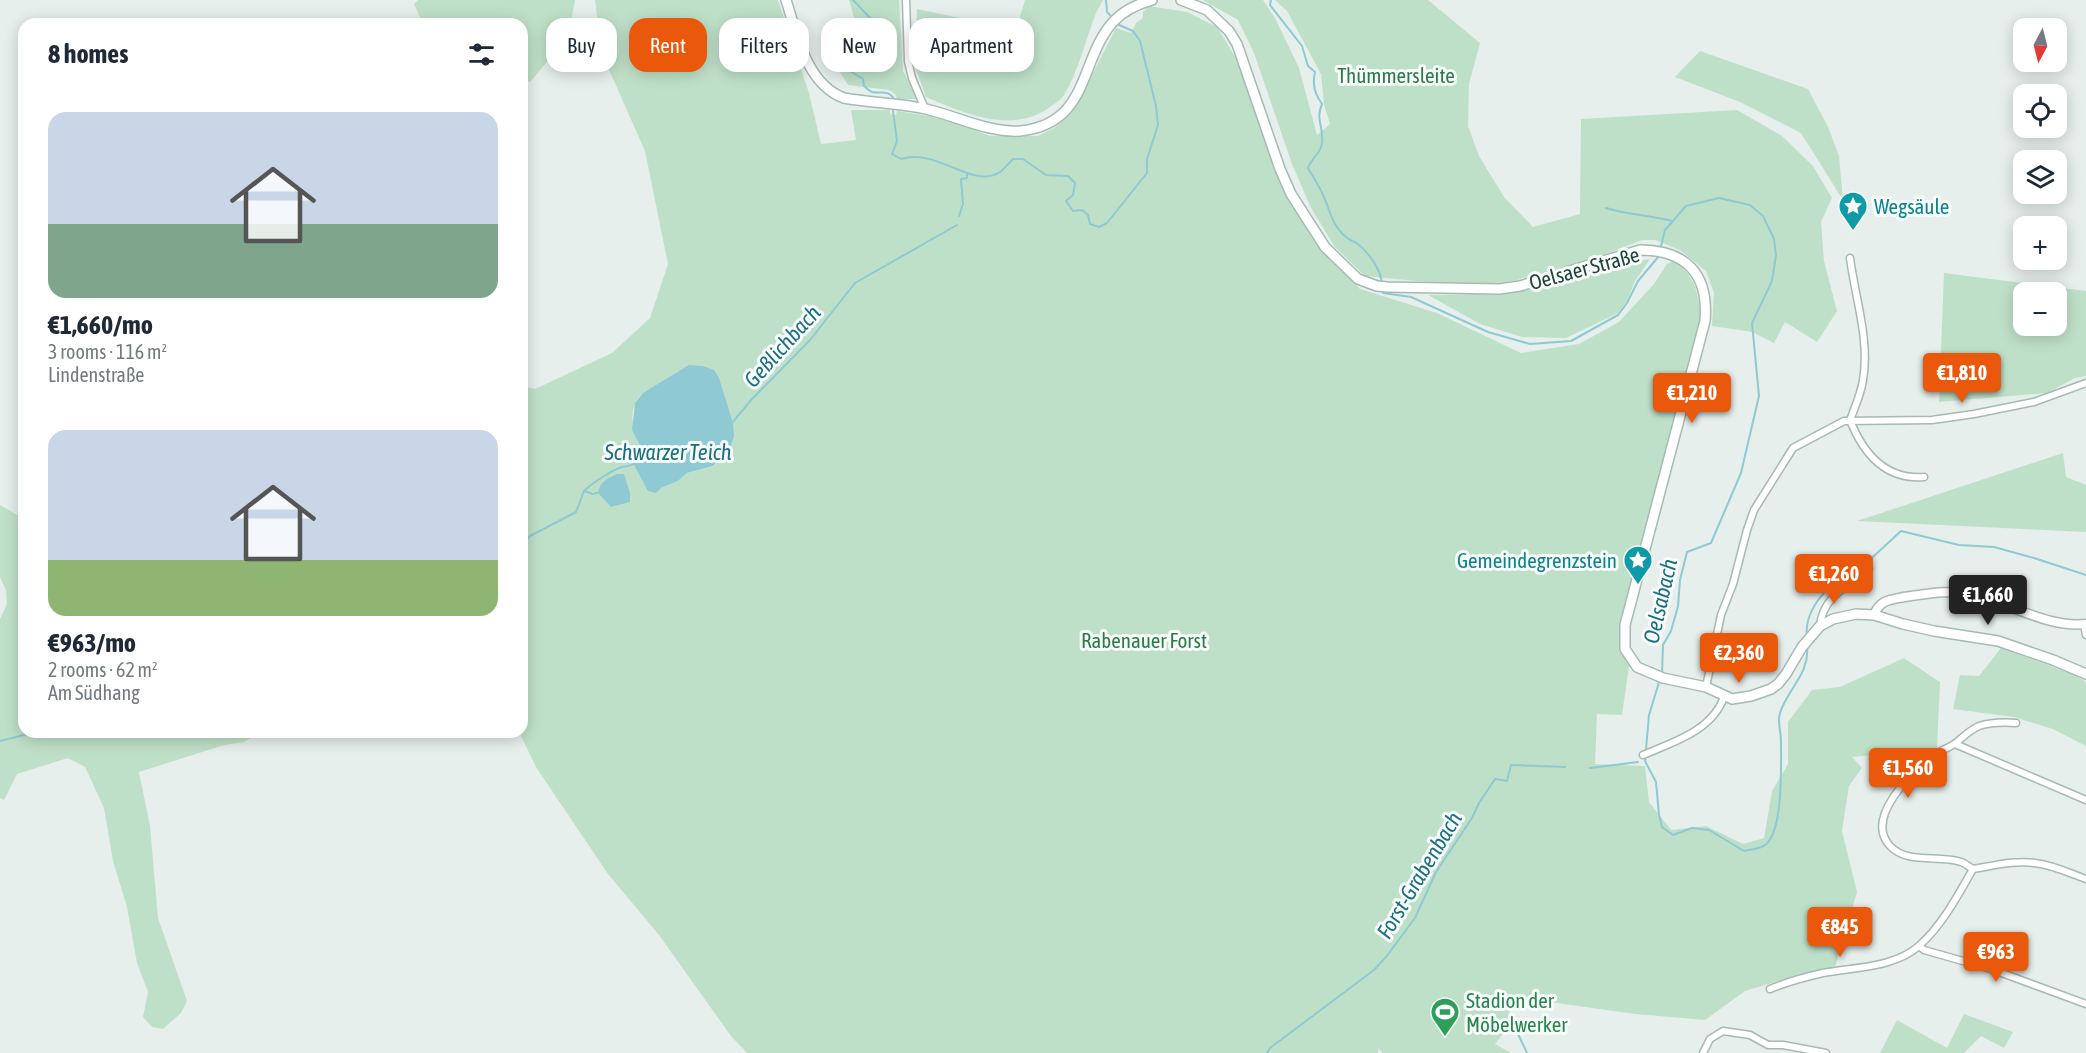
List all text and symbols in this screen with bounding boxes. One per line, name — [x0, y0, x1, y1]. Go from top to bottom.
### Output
chip: Buy — [546, 18, 617, 72]
chip: Rent — [629, 18, 707, 72]
chip: Filters — [719, 18, 809, 72]
chip: New — [821, 18, 897, 72]
chip: Apartment — [909, 18, 1034, 72]
north arrow — [2013, 18, 2067, 72]
map controls — [2013, 18, 2067, 336]
icon: filters — [465, 38, 498, 71]
text: 8 homes — [48, 39, 128, 69]
park label: Thümmersleite — [1337, 63, 1455, 87]
button: locate — [2013, 84, 2067, 138]
button: layers — [2013, 150, 2067, 204]
icon: home — [219, 151, 327, 259]
place icon: Wegsäule — [1837, 190, 1869, 232]
place label: Wegsäule — [1874, 194, 1949, 218]
button: + — [2013, 216, 2067, 270]
street label: Oelsaer Straße — [1526, 242, 1642, 294]
button: − — [2013, 282, 2067, 336]
water label: Geßlichbach — [738, 299, 826, 392]
text: €1,660/mo — [48, 310, 153, 340]
text: 3 rooms · 116 m² — [48, 340, 167, 363]
pin: €1,810 — [1913, 353, 2011, 404]
text: €1,810 — [1937, 361, 1987, 384]
text: Lindenstraße — [48, 363, 144, 386]
pin: €1,210 — [1643, 373, 1741, 424]
text: €1,210 — [1667, 381, 1717, 404]
water label: Schwarzer Teich — [603, 439, 732, 465]
icon: home — [219, 469, 327, 577]
place icon: Gemeindegrenzstein — [1622, 544, 1654, 586]
place label: Gemeindegrenzstein — [1457, 548, 1617, 572]
pin: €1,260 — [1785, 554, 1883, 605]
water label: Oelsabach — [1638, 556, 1682, 646]
text: €1,260 — [1809, 562, 1859, 585]
pin: €1,660 — [1939, 575, 2037, 626]
text: €1,660 — [1963, 583, 2013, 606]
text: €963/mo — [48, 628, 136, 658]
park label: Rabenauer Forst — [1081, 628, 1207, 652]
pin: €2,360 — [1690, 633, 1788, 684]
text: €2,360 — [1714, 641, 1764, 664]
text: 2 rooms · 62 m² — [48, 658, 158, 681]
text: Am Südhang — [48, 681, 140, 704]
pin: €1,560 — [1859, 748, 1957, 799]
text: €1,560 — [1883, 756, 1933, 779]
water label: Forst-Grabenbach — [1371, 807, 1467, 943]
pin: €845 — [1804, 907, 1876, 958]
text: €845 — [1821, 915, 1859, 938]
pin: €963 — [1960, 932, 2032, 983]
text: €963 — [1977, 940, 2015, 963]
place label: Stadion der Möbelwerker — [1466, 988, 1568, 1036]
sports icon: Stadion der Möbelwerker — [1429, 996, 1461, 1038]

